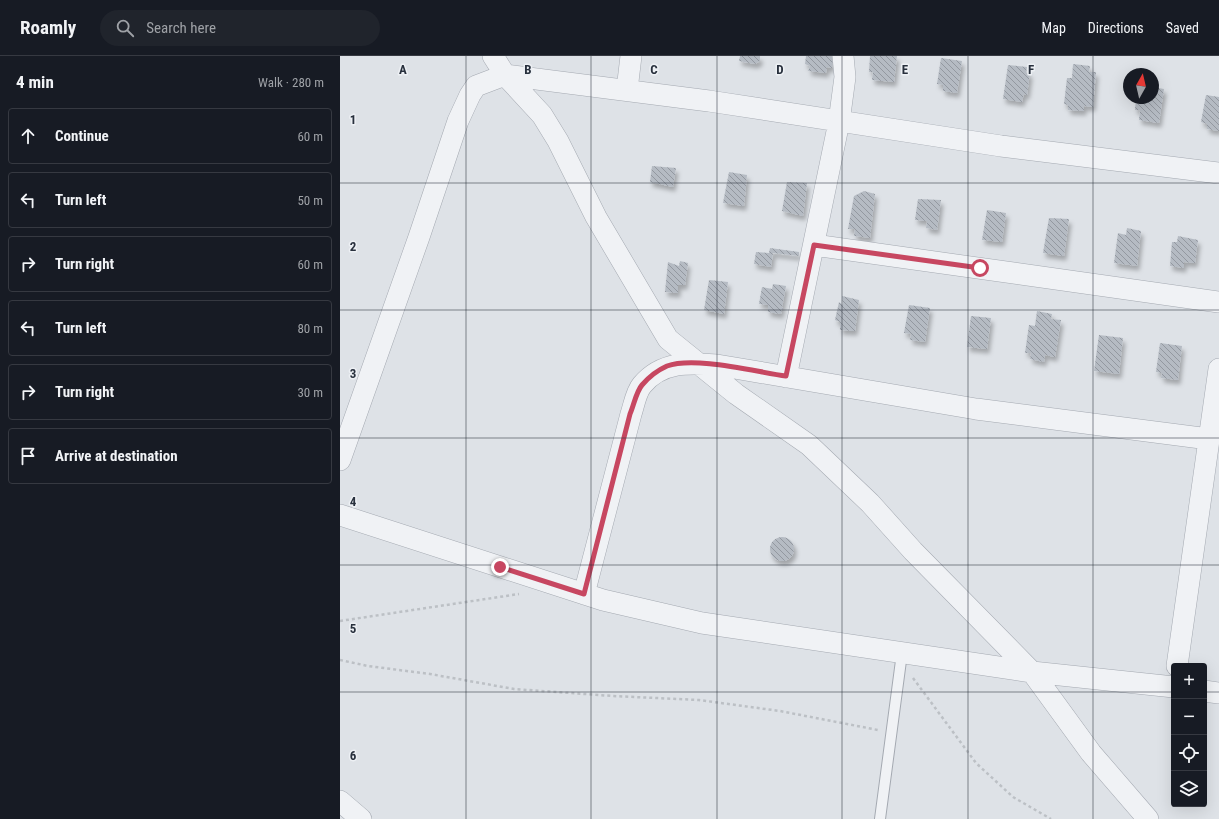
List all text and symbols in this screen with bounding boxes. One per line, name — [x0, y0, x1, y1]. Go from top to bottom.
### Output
search box — [100, 10, 380, 46]
text: Roamly — [20, 16, 76, 39]
icon: search — [114, 17, 136, 39]
text: Search here — [146, 19, 216, 37]
text: Map — [1042, 20, 1066, 36]
text: Directions — [1088, 20, 1144, 36]
text: Saved — [1166, 20, 1199, 36]
text: A — [399, 62, 407, 77]
text: B — [524, 62, 532, 77]
text: C — [650, 62, 658, 77]
text: D — [776, 62, 784, 77]
text: E — [902, 62, 909, 77]
text: F — [1028, 62, 1034, 77]
north arrow — [1123, 68, 1159, 104]
text: 4 min — [16, 72, 54, 92]
text: Walk · 280 m — [258, 75, 324, 90]
text: 1 — [350, 112, 356, 127]
icon: ahead — [17, 125, 39, 147]
text: Continue — [55, 127, 109, 145]
text: 60 m — [297, 129, 323, 144]
icon: left — [17, 189, 39, 211]
text: Turn left — [55, 191, 106, 209]
text: 50 m — [297, 193, 323, 208]
text: 2 — [350, 239, 357, 254]
icon: right — [17, 253, 39, 275]
text: Turn right — [55, 255, 114, 273]
text: 60 m — [297, 257, 323, 272]
route start — [971, 259, 989, 277]
icon: left — [17, 317, 39, 339]
text: Turn left — [55, 319, 106, 337]
text: 80 m — [297, 321, 323, 336]
text: 3 — [350, 366, 356, 381]
icon: right — [17, 381, 39, 403]
text: Turn right — [55, 383, 114, 401]
text: 30 m — [297, 385, 323, 400]
icon: arrive — [17, 445, 39, 467]
text: Arrive at destination — [55, 447, 178, 465]
text: 4 — [350, 494, 357, 509]
route end — [491, 558, 509, 576]
text: 5 — [350, 621, 357, 636]
map controls — [1171, 663, 1207, 807]
button: + — [1171, 663, 1207, 699]
button: − — [1171, 699, 1207, 735]
button: locate — [1171, 735, 1207, 771]
text: 6 — [350, 748, 357, 763]
button: layers — [1171, 771, 1207, 807]

